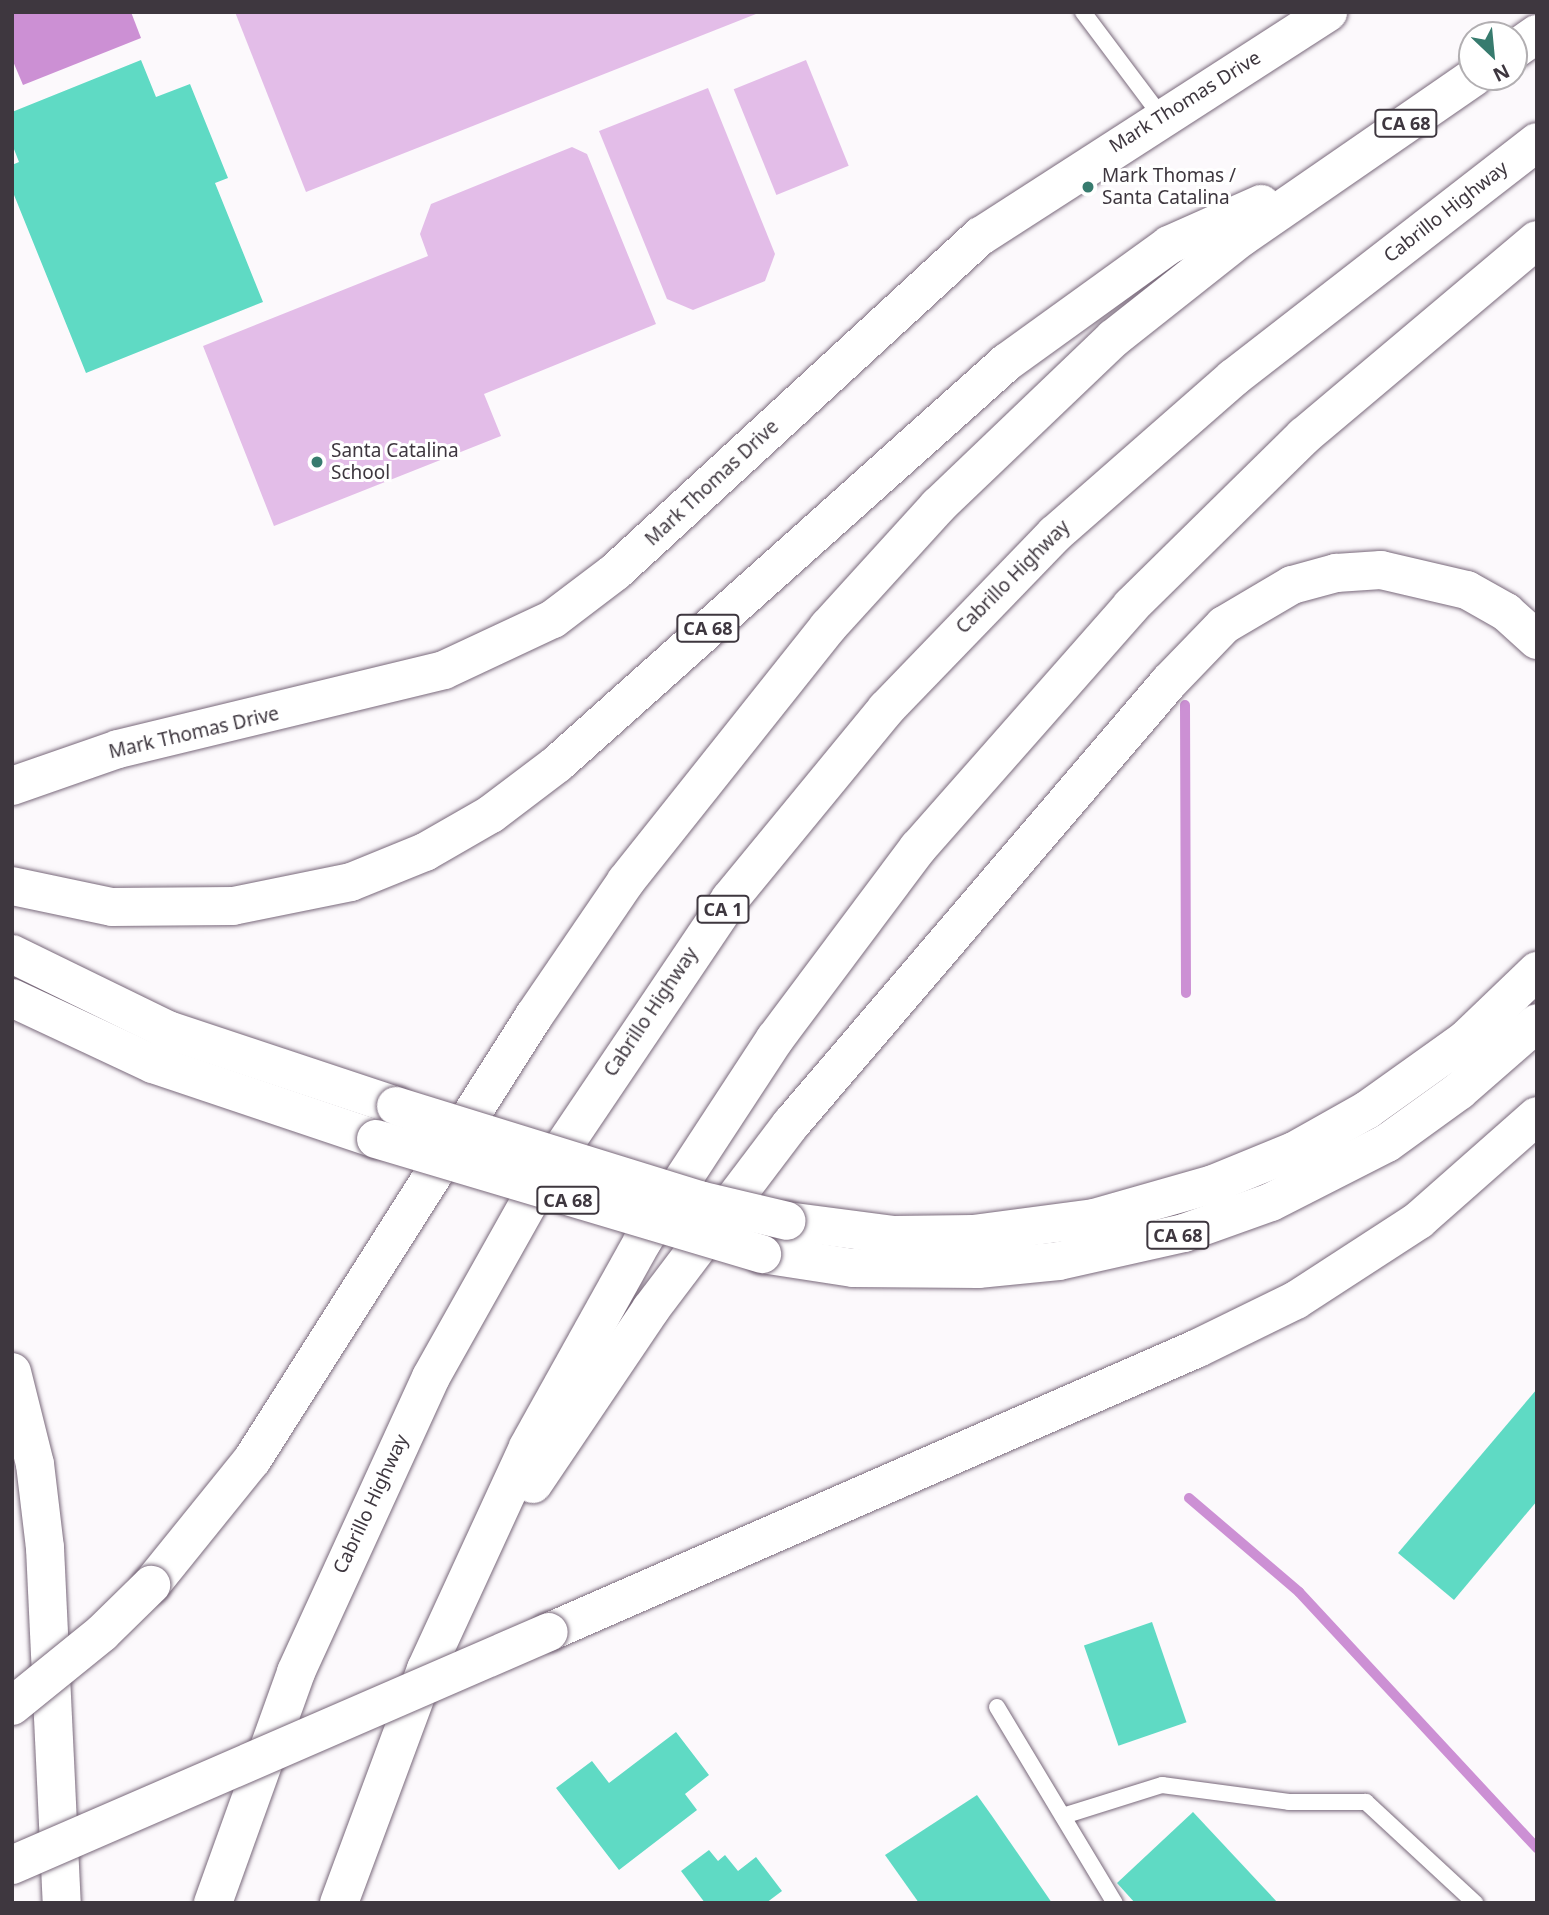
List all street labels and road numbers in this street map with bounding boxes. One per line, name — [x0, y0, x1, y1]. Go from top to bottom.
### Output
street label: Mark Thomas Drive — [1105, 46, 1265, 158]
road number: CA 68 — [1373, 109, 1439, 138]
street label: Cabrillo Highway — [1379, 157, 1513, 267]
street label: Mark Thomas Drive — [641, 415, 783, 551]
street label: Cabrillo Highway — [952, 516, 1074, 638]
road number: CA 68 — [675, 614, 741, 642]
street label: Mark Thomas Drive — [107, 702, 281, 764]
road number: CA 1 — [695, 894, 751, 924]
street label: Cabrillo Highway — [599, 943, 703, 1081]
road number: CA 68 — [535, 1185, 601, 1214]
road number: CA 68 — [1145, 1220, 1211, 1250]
street label: Cabrillo Highway — [329, 1431, 413, 1577]

